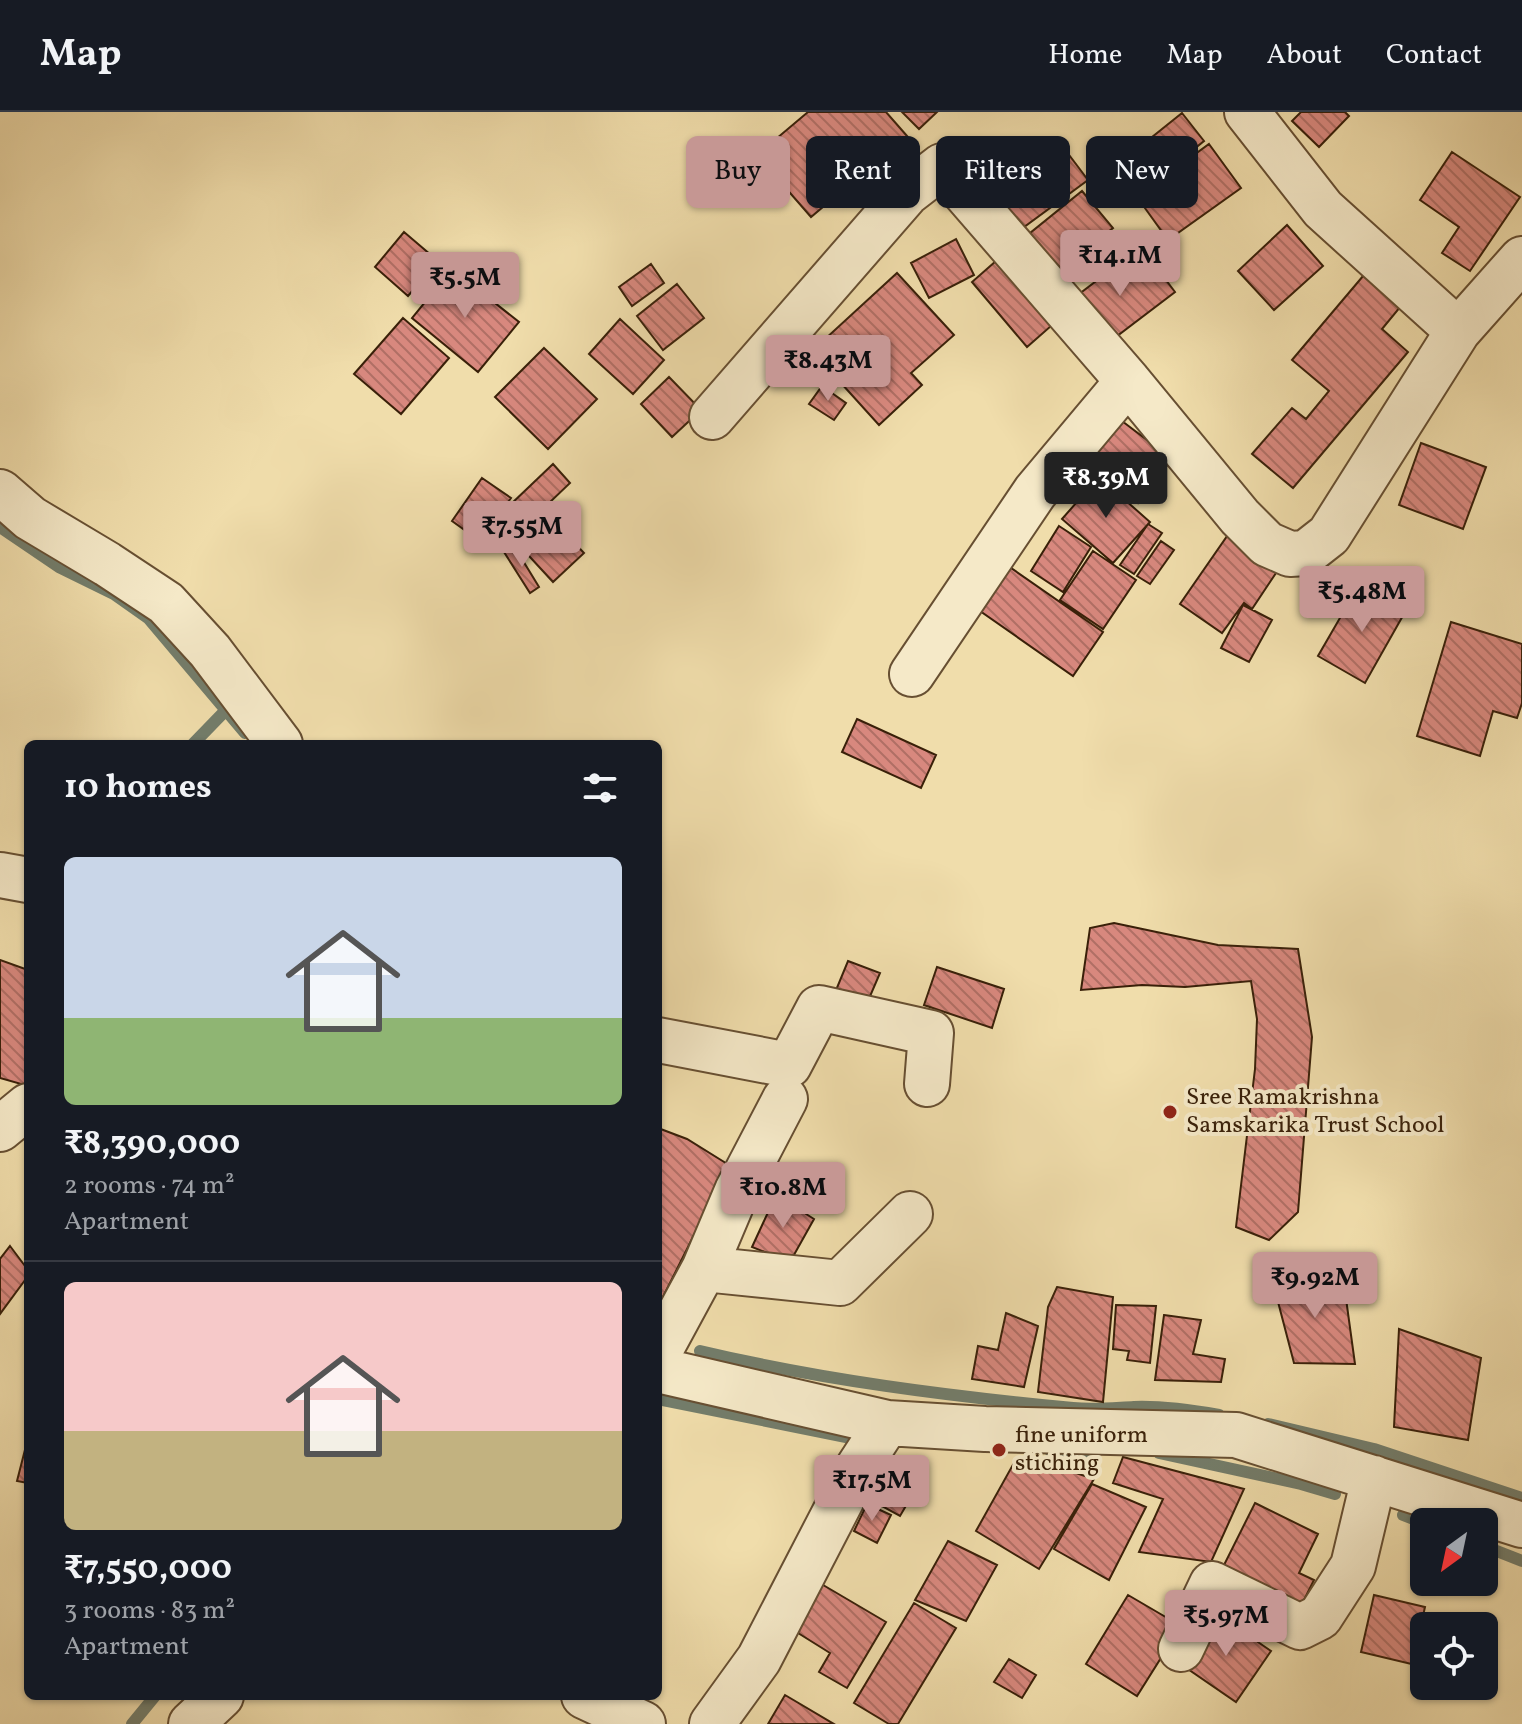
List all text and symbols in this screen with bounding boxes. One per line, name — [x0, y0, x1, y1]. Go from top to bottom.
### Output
text: Map — [40, 29, 121, 82]
text: Home — [1048, 36, 1122, 75]
text: Map — [1166, 36, 1222, 75]
text: About — [1266, 36, 1342, 75]
text: Contact — [1386, 36, 1482, 75]
chip: Buy — [686, 136, 790, 208]
chip: Rent — [806, 136, 920, 208]
chip: Filters — [936, 136, 1070, 208]
chip: New — [1086, 136, 1198, 208]
pin: ₹14.1M — [1055, 230, 1185, 298]
text: ₹14.1M — [1078, 238, 1162, 274]
pin: ₹5.5M — [409, 252, 521, 320]
text: ₹5.5M — [429, 260, 501, 296]
pin: ₹8.43M — [763, 335, 893, 403]
text: ₹8.43M — [784, 343, 872, 379]
pin: ₹8.39M — [1041, 452, 1171, 520]
text: ₹8.39M — [1062, 460, 1150, 496]
pin: ₹7.55M — [457, 501, 587, 569]
text: ₹7.55M — [481, 509, 563, 545]
pin: ₹5.48M — [1297, 566, 1427, 634]
text: ₹5.48M — [1317, 574, 1407, 610]
text: 10 homes — [64, 765, 212, 812]
icon: filters — [578, 766, 622, 810]
icon: home — [271, 909, 415, 1053]
place label: Sree Ramakrishna Samskarika Trust School — [1186, 1081, 1444, 1143]
marker: Sree Ramakrishna Samskarika Trust School — [1161, 1103, 1179, 1121]
text: ₹8,390,000 — [64, 1121, 240, 1168]
pin: ₹10.8M — [718, 1162, 848, 1230]
text: 2 rooms · 74 m² — [64, 1168, 235, 1204]
text: ₹10.8M — [739, 1170, 827, 1206]
text: Apartment — [64, 1204, 189, 1240]
pin: ₹9.92M — [1250, 1252, 1380, 1320]
text: ₹9.92M — [1270, 1260, 1360, 1296]
icon: home — [271, 1334, 415, 1478]
place label: fine uniform stiching — [1015, 1419, 1148, 1481]
marker: fine uniform stiching — [990, 1441, 1008, 1459]
pin: ₹17.5M — [807, 1455, 937, 1523]
text: ₹17.5M — [832, 1463, 912, 1499]
north arrow — [1410, 1508, 1498, 1596]
map controls — [1410, 1508, 1498, 1700]
text: ₹7,550,000 — [64, 1546, 232, 1593]
pin: ₹5.97M — [1161, 1590, 1291, 1658]
text: 3 rooms · 83 m² — [64, 1593, 235, 1629]
text: ₹5.97M — [1183, 1598, 1269, 1634]
button: locate — [1410, 1612, 1498, 1700]
text: Apartment — [64, 1629, 189, 1665]

